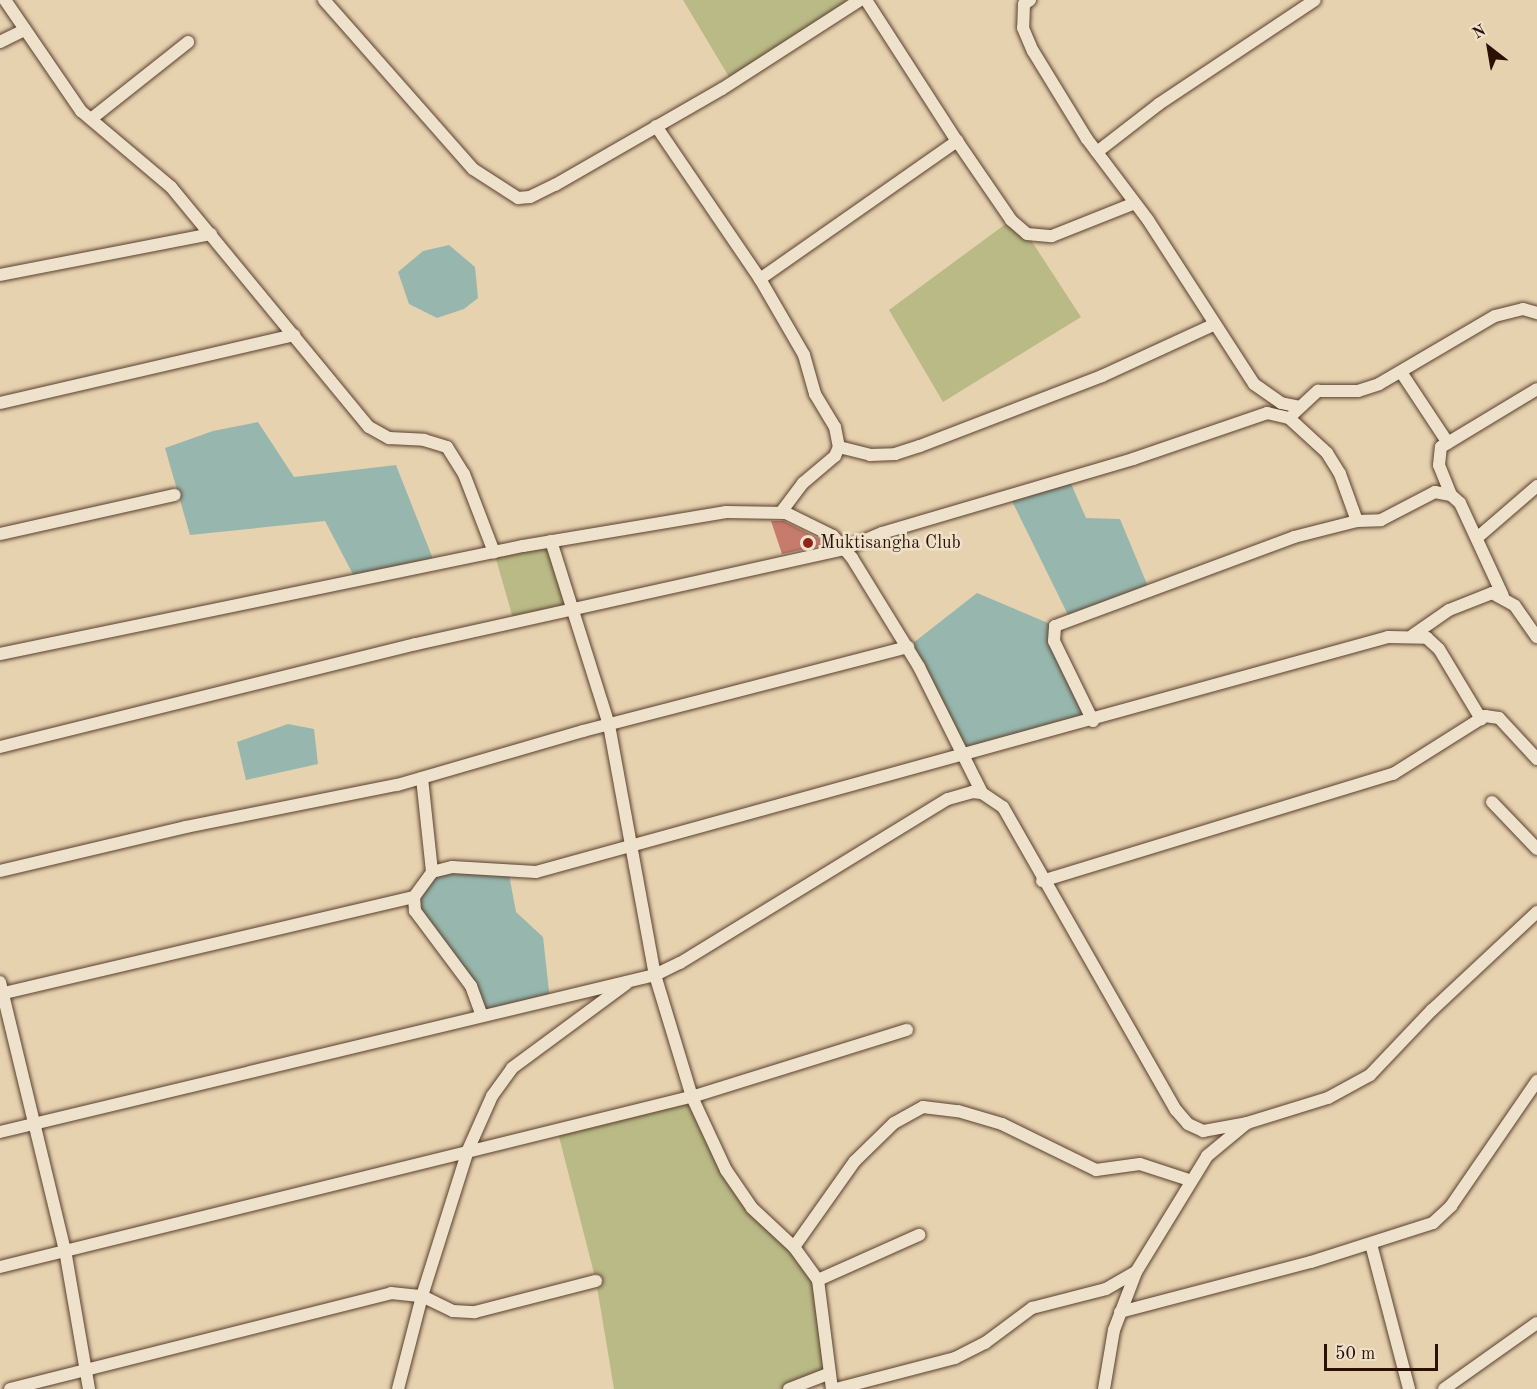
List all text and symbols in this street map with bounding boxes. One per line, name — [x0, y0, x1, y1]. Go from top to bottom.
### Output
north arrow — [1459, 18, 1519, 78]
text: N — [1470, 23, 1489, 43]
place label: Muktisangha Club — [820, 532, 961, 554]
marker: Muktisangha Club — [801, 536, 815, 550]
scale bar — [1327, 1332, 1441, 1370]
text: 50 m — [1335, 1345, 1375, 1363]

